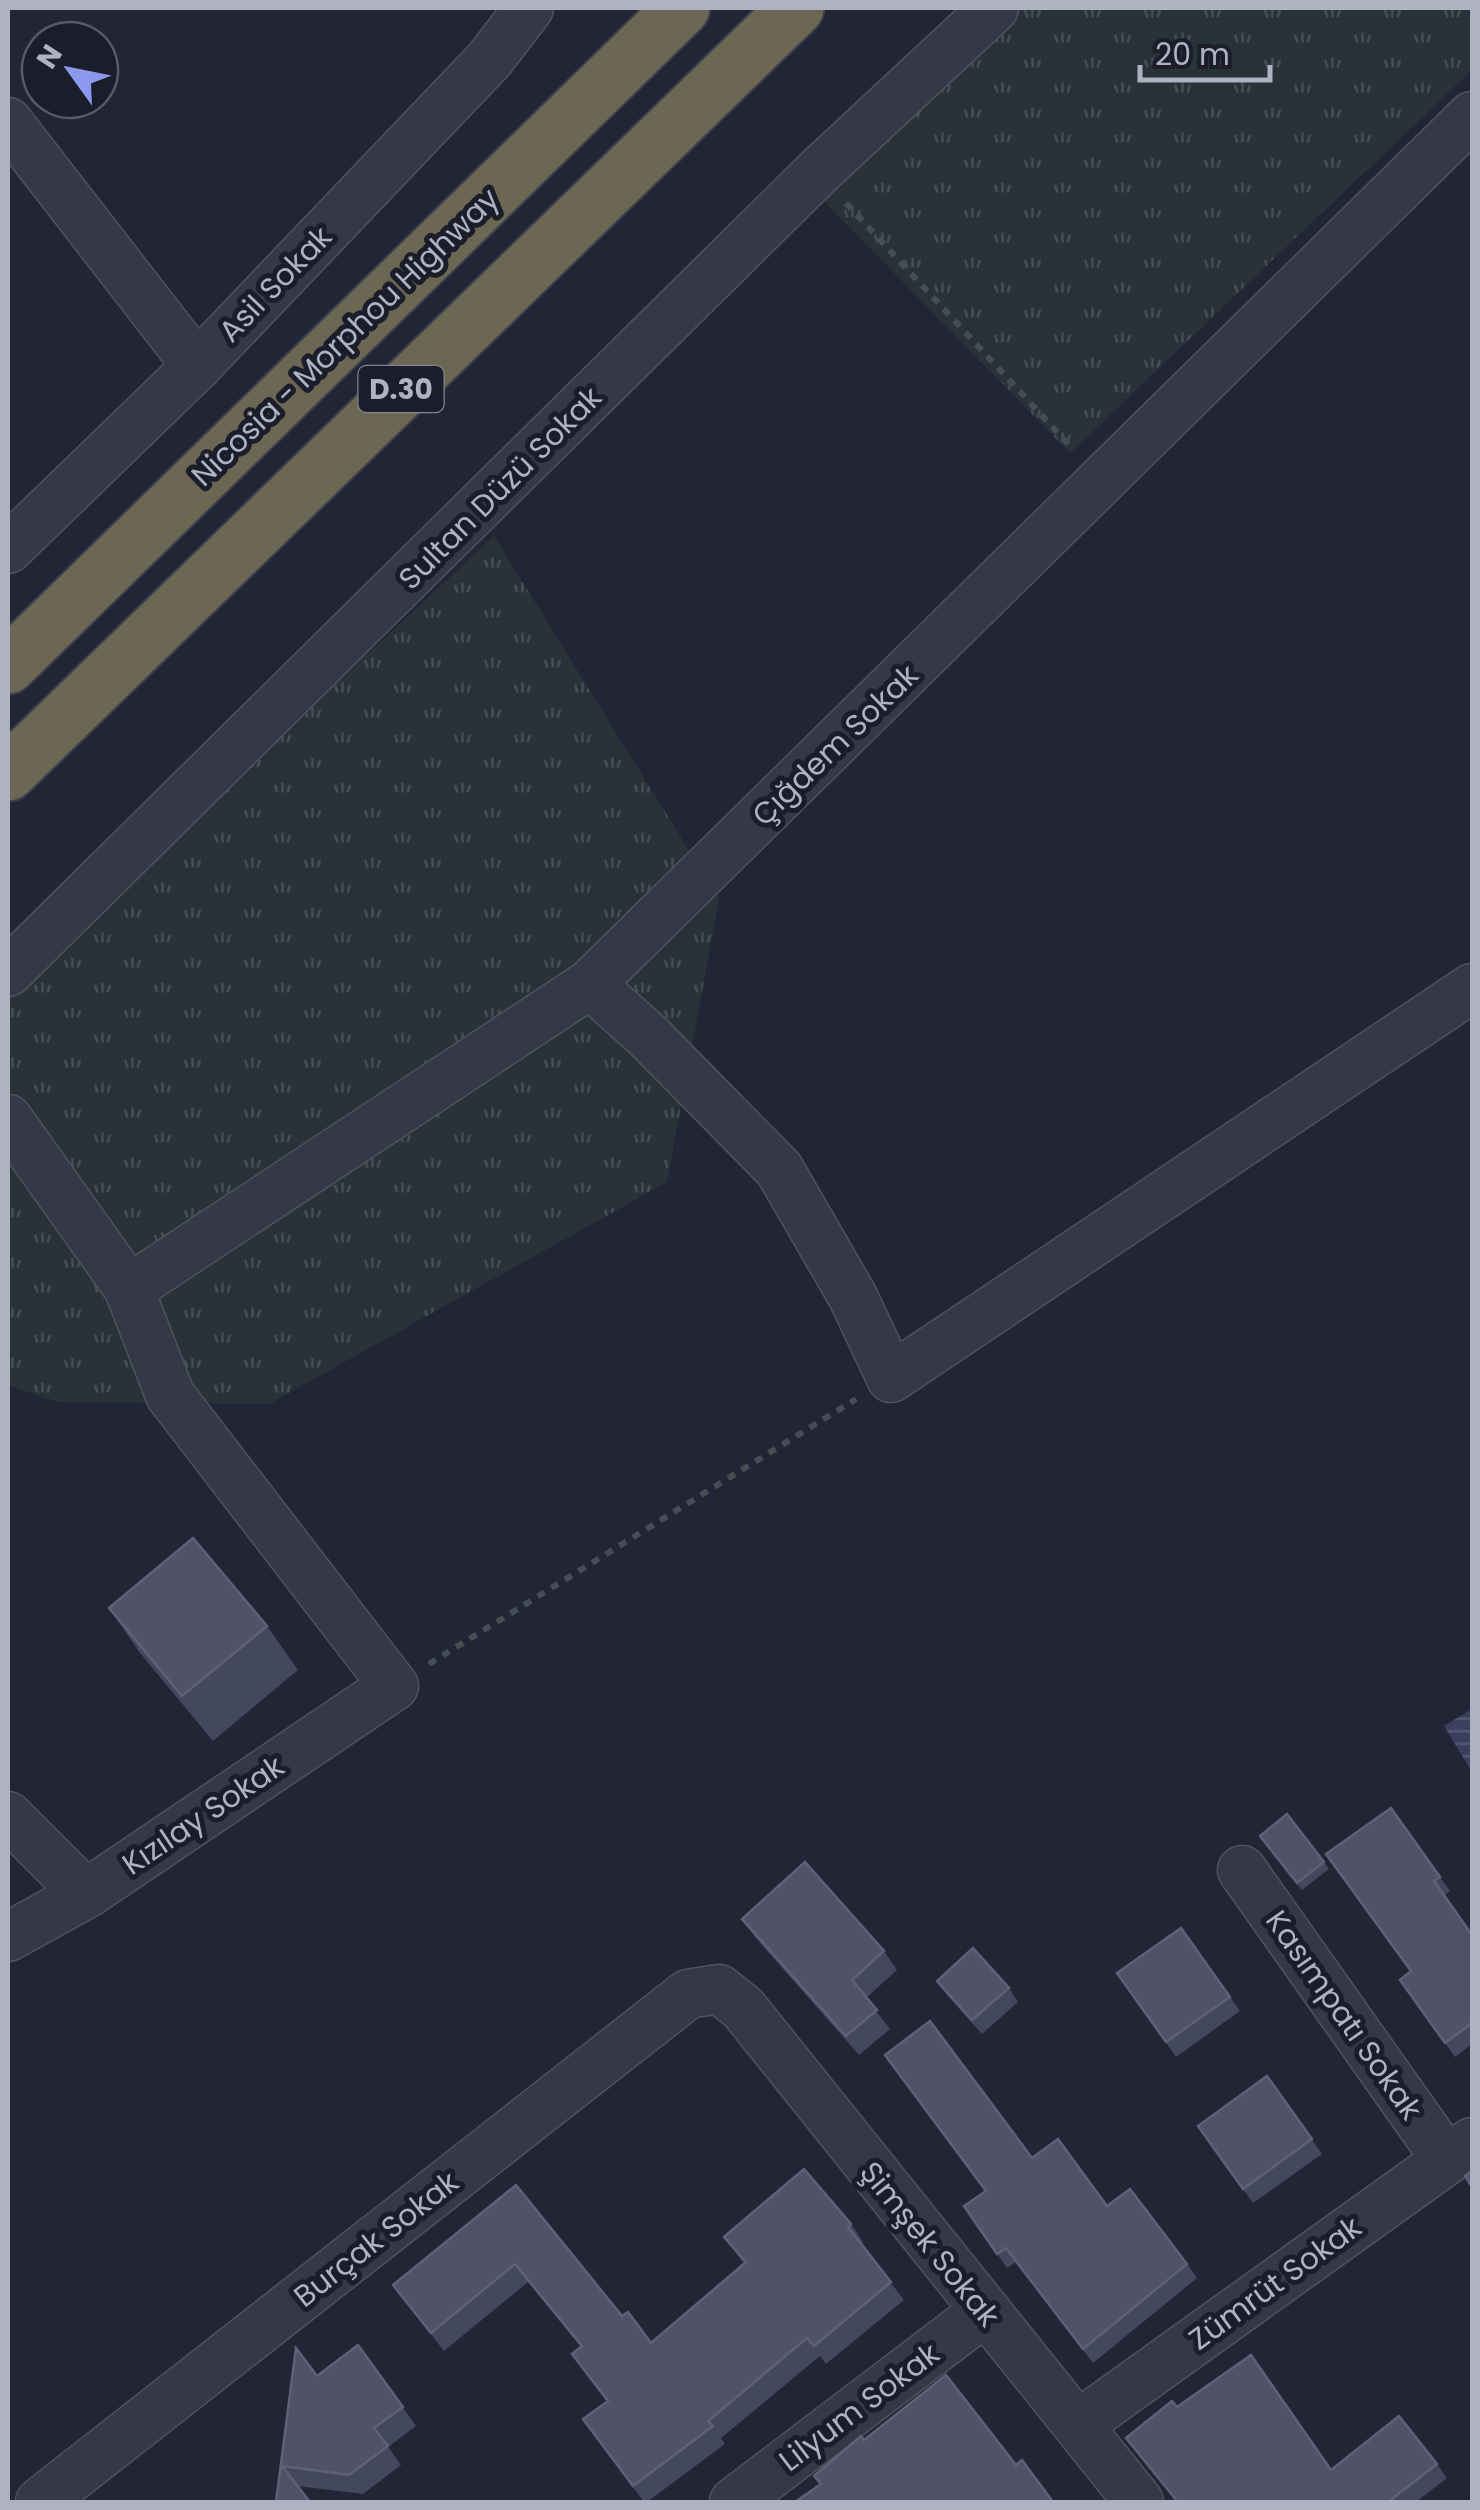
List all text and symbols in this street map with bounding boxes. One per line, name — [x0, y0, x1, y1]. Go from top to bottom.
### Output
north arrow — [20, 20, 120, 120]
scale bar — [1140, 20, 1270, 82]
text: 20 m — [1155, 33, 1230, 76]
text: N — [27, 37, 72, 76]
street label: Nicosia - Morphou Highway — [181, 178, 509, 496]
street label: Asil Sokak — [209, 216, 342, 352]
road number: D.30 — [358, 366, 444, 412]
street label: Sultan Düzü Sokak — [389, 376, 612, 599]
street label: Çığdem Sokak — [742, 654, 928, 836]
street label: Kızılay Sokak — [113, 1745, 293, 1885]
street label: Kasımpatı Sokak — [1256, 1901, 1433, 2129]
street label: Şimşek Sokak — [850, 2152, 1010, 2336]
street label: Burçak Sokak — [284, 2161, 468, 2317]
street label: Zümrüt Sokak — [1180, 2205, 1370, 2360]
street label: Lilyum Sokak — [770, 2332, 949, 2482]

